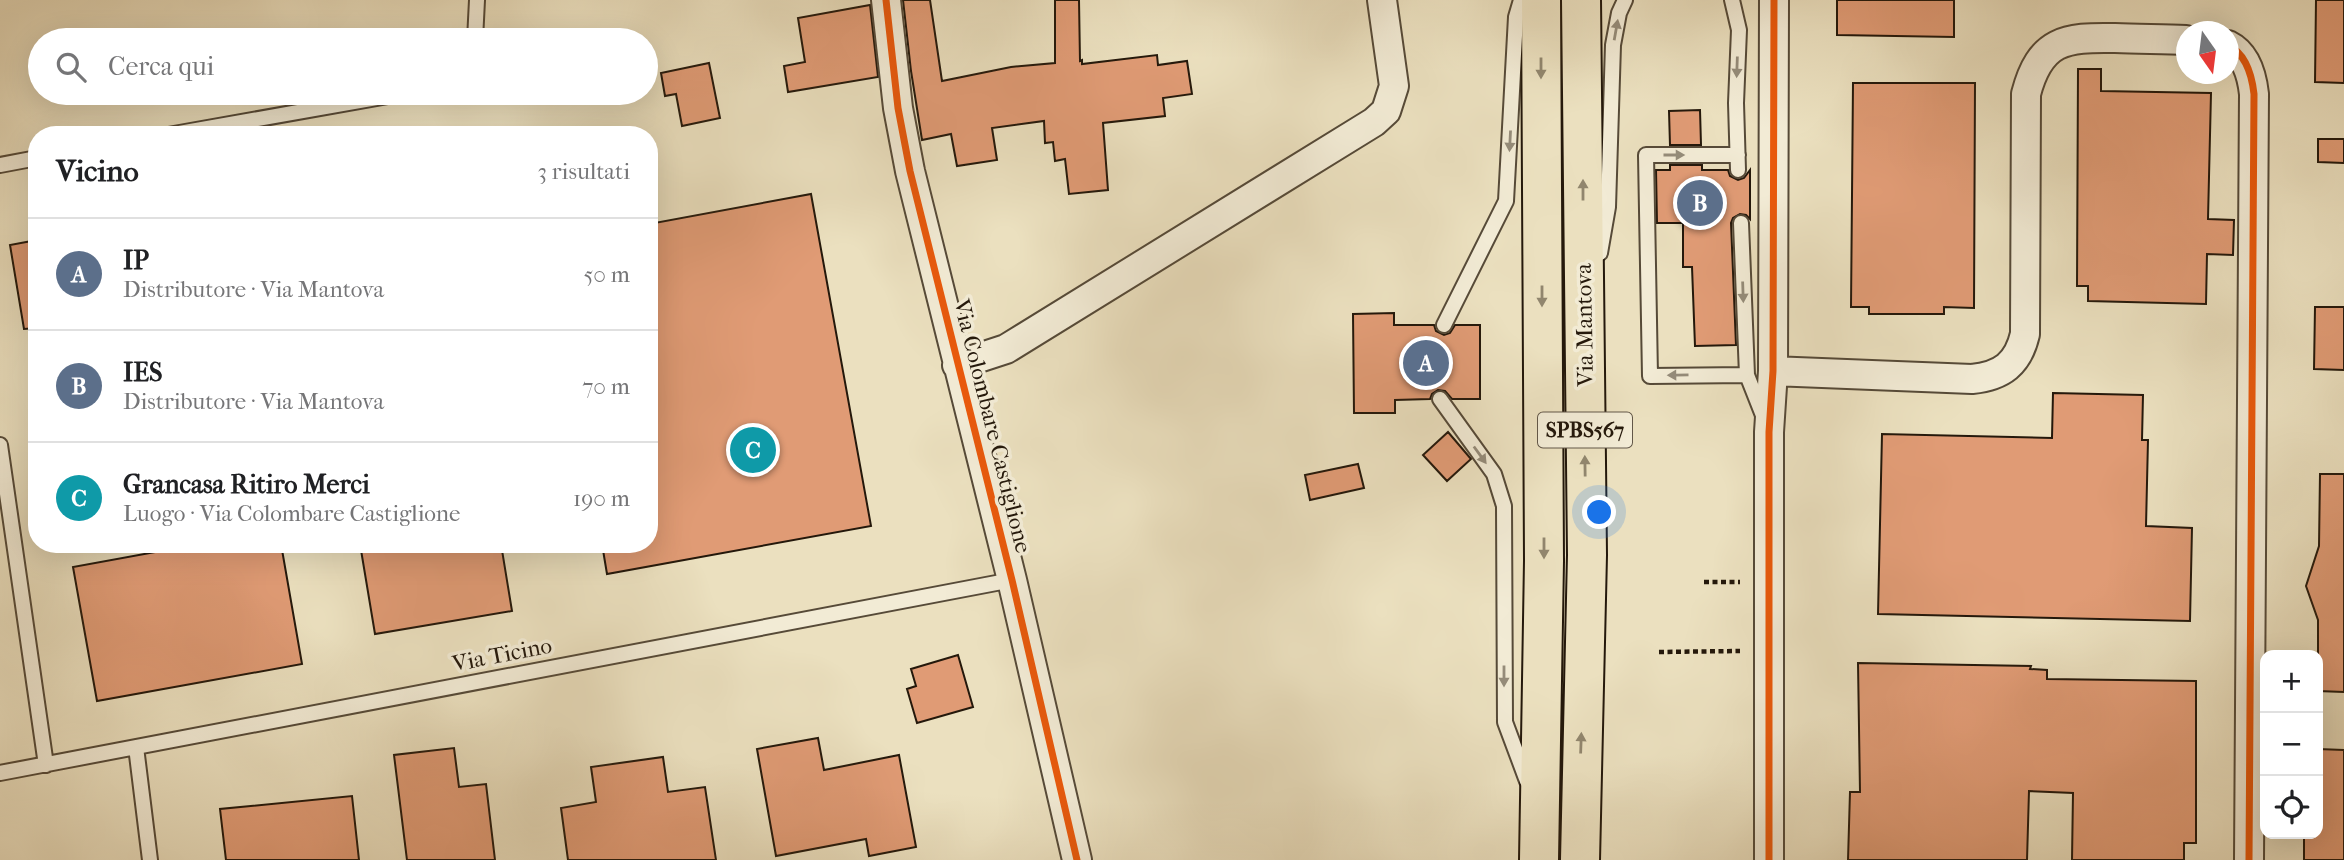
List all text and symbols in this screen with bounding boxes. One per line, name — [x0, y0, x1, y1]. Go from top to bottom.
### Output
one-way arrow — [1611, 19, 1622, 41]
north arrow — [2176, 21, 2239, 84]
search box — [28, 28, 658, 105]
icon: search — [52, 48, 90, 86]
text: Cerca qui — [108, 51, 214, 82]
one-way arrow — [1535, 57, 1547, 79]
one-way arrow — [1732, 57, 1743, 79]
one-way arrow — [1504, 130, 1515, 152]
one-way arrow — [1663, 149, 1685, 161]
text: Vicino — [56, 154, 139, 189]
text: 3 risultati — [537, 158, 630, 185]
pin: B — [1677, 177, 1723, 229]
one-way arrow — [1577, 179, 1589, 201]
text: IP — [123, 245, 149, 276]
text: A — [72, 261, 86, 288]
text: 50 m — [583, 261, 630, 288]
street label: Via Mantova — [1570, 263, 1599, 388]
text: Distributore · Via Mantova — [123, 276, 384, 303]
one-way arrow — [1738, 281, 1749, 303]
one-way arrow — [1537, 285, 1548, 307]
street label: Via Colombare Castiglione — [948, 295, 1037, 556]
pin: A — [1403, 337, 1449, 389]
text: IES — [123, 357, 162, 388]
one-way arrow — [1667, 370, 1689, 381]
text: B — [72, 373, 86, 400]
text: 70 m — [582, 373, 630, 400]
text: Distributore · Via Mantova — [123, 388, 384, 415]
road number: SPBS567 — [1538, 412, 1632, 448]
pin: C — [730, 424, 776, 476]
one-way arrow — [1473, 445, 1488, 463]
one-way arrow — [1580, 455, 1591, 477]
text: Grancasa Ritiro Merci — [123, 469, 370, 500]
text: C — [71, 485, 87, 512]
text: 190 m — [573, 485, 630, 512]
your location — [1582, 495, 1616, 529]
text: Luogo · Via Colombare Castiglione — [123, 500, 460, 527]
one-way arrow — [1538, 537, 1550, 559]
street label: Via Ticino — [449, 632, 554, 678]
map controls — [2260, 650, 2323, 839]
button: + — [2260, 650, 2323, 713]
one-way arrow — [1498, 665, 1510, 687]
button: − — [2260, 713, 2323, 776]
one-way arrow — [1576, 732, 1587, 754]
button: locate — [2260, 776, 2323, 839]

